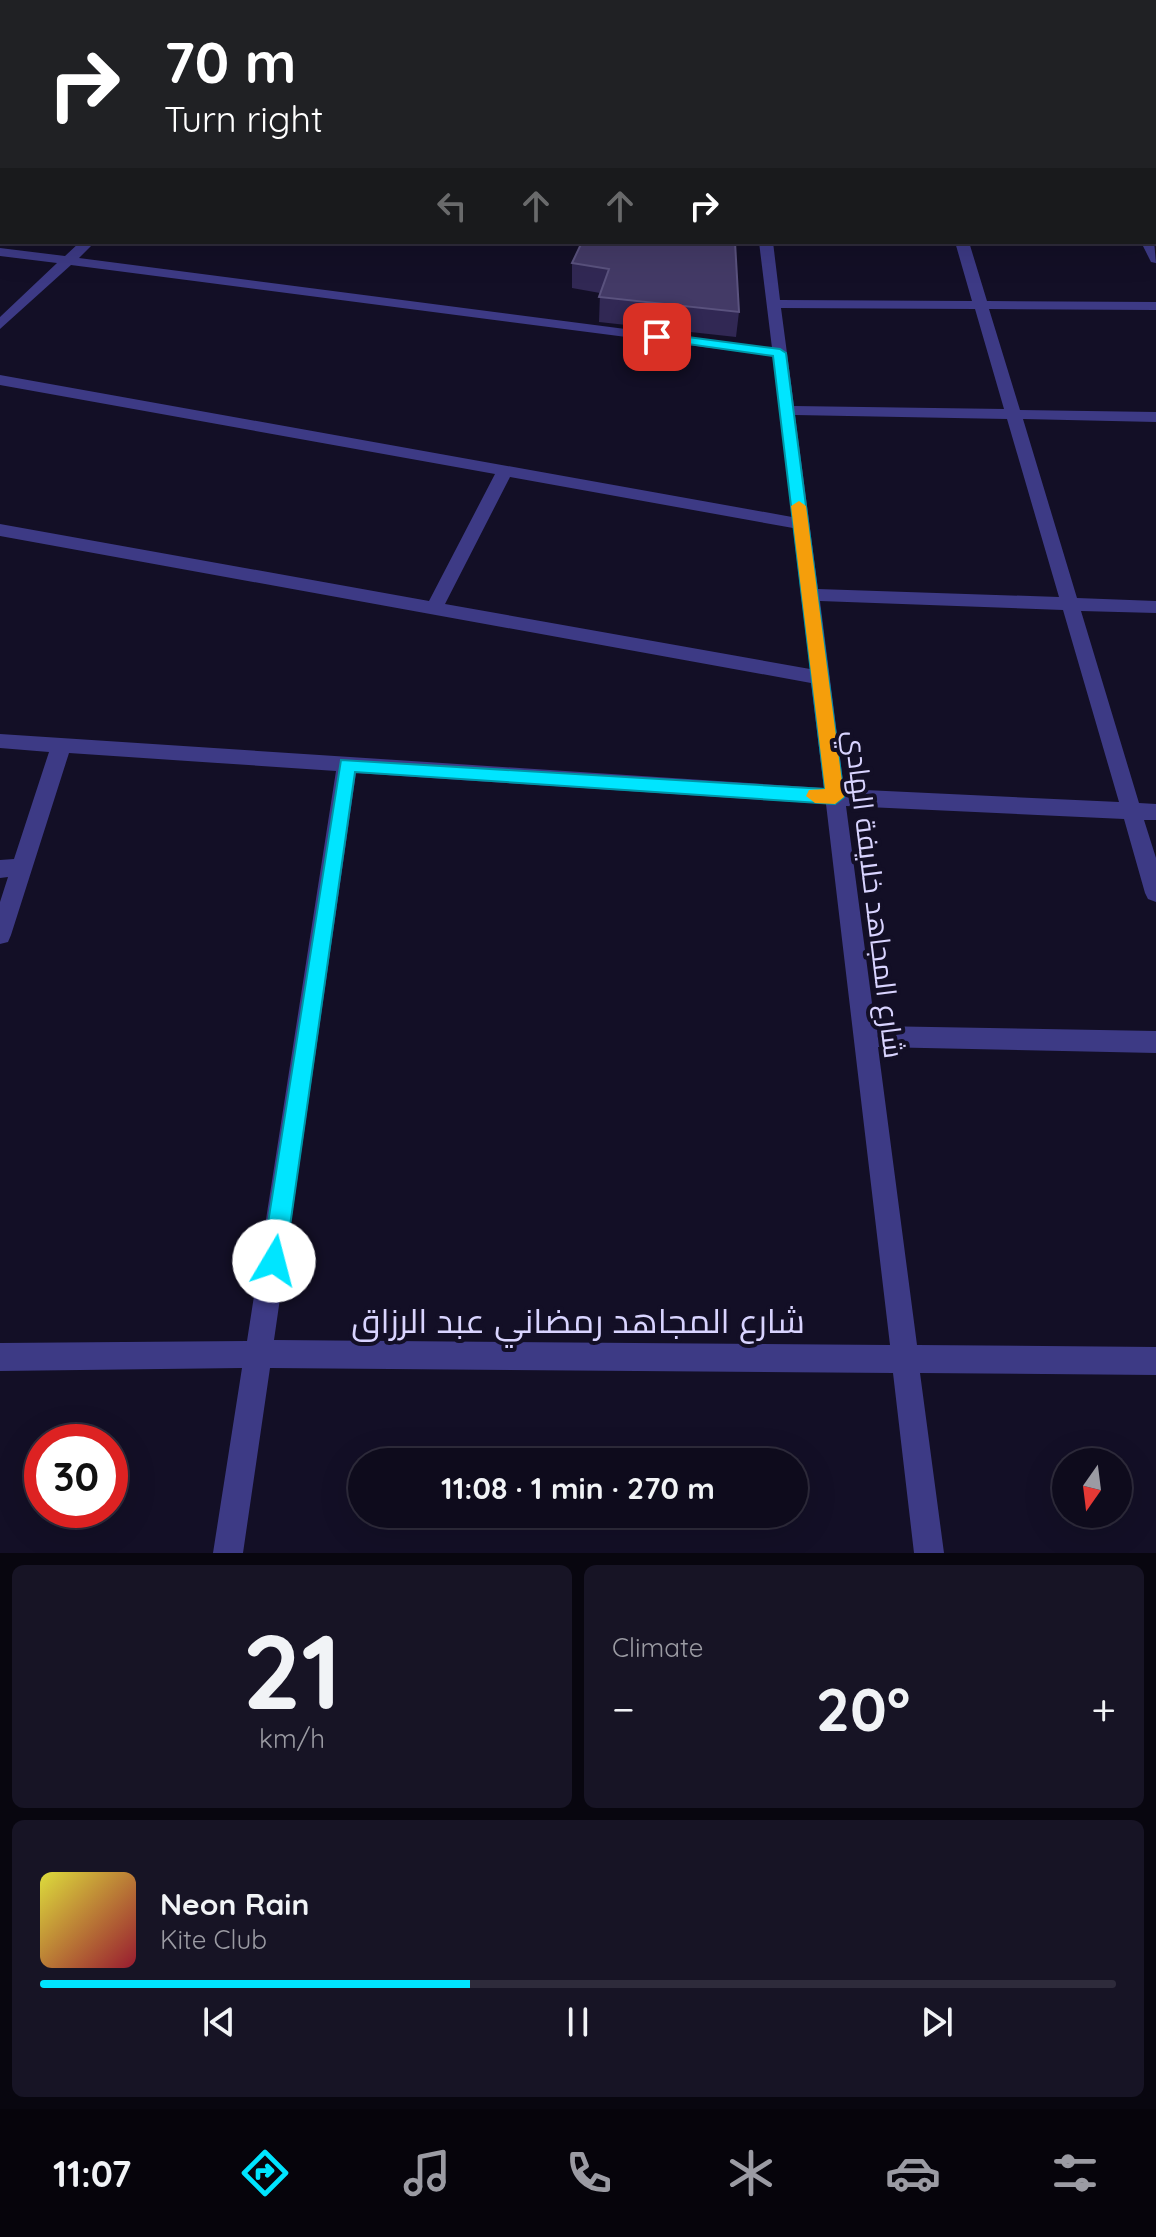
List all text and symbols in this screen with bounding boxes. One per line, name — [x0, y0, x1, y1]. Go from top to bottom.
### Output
text: 70 m — [164, 27, 296, 97]
icon: right — [32, 32, 136, 136]
text: Turn right — [164, 96, 323, 141]
icon: left — [430, 184, 474, 228]
icon: ahead — [514, 184, 558, 228]
icon: ahead — [598, 184, 642, 228]
icon: right — [682, 184, 726, 228]
pin — [623, 303, 691, 371]
icon: arrive — [635, 315, 679, 359]
street label: شارع المجاهد خلايفة الهادي — [833, 728, 912, 1061]
position arrow — [232, 1219, 316, 1303]
street label: شارع المجاهد رمضاني عبد الرزاق — [351, 1299, 805, 1348]
speed limit sign: 30 — [24, 1424, 128, 1528]
north arrow — [1052, 1448, 1132, 1528]
map controls — [1052, 1448, 1132, 1528]
text: 11:08 · 1 min · 270 m — [441, 1469, 715, 1507]
text: 21 — [242, 1605, 342, 1735]
text: Climate — [612, 1631, 703, 1664]
text: 20° — [816, 1671, 910, 1746]
text: − — [612, 1681, 635, 1736]
text: + — [1091, 1681, 1116, 1736]
text: km/h — [259, 1722, 325, 1755]
text: Neon Rain — [160, 1885, 309, 1923]
text: Kite Club — [160, 1923, 267, 1956]
icon: previous — [197, 2000, 241, 2044]
icon: pause — [556, 2000, 600, 2044]
icon: next — [915, 2000, 959, 2044]
icon: directions — [237, 2145, 293, 2201]
icon: music — [399, 2145, 455, 2201]
icon: phone — [561, 2145, 617, 2201]
icon: climate — [723, 2145, 779, 2201]
icon: car — [885, 2145, 941, 2201]
icon: filters — [1047, 2145, 1103, 2201]
text: 11:07 — [53, 2151, 131, 2196]

